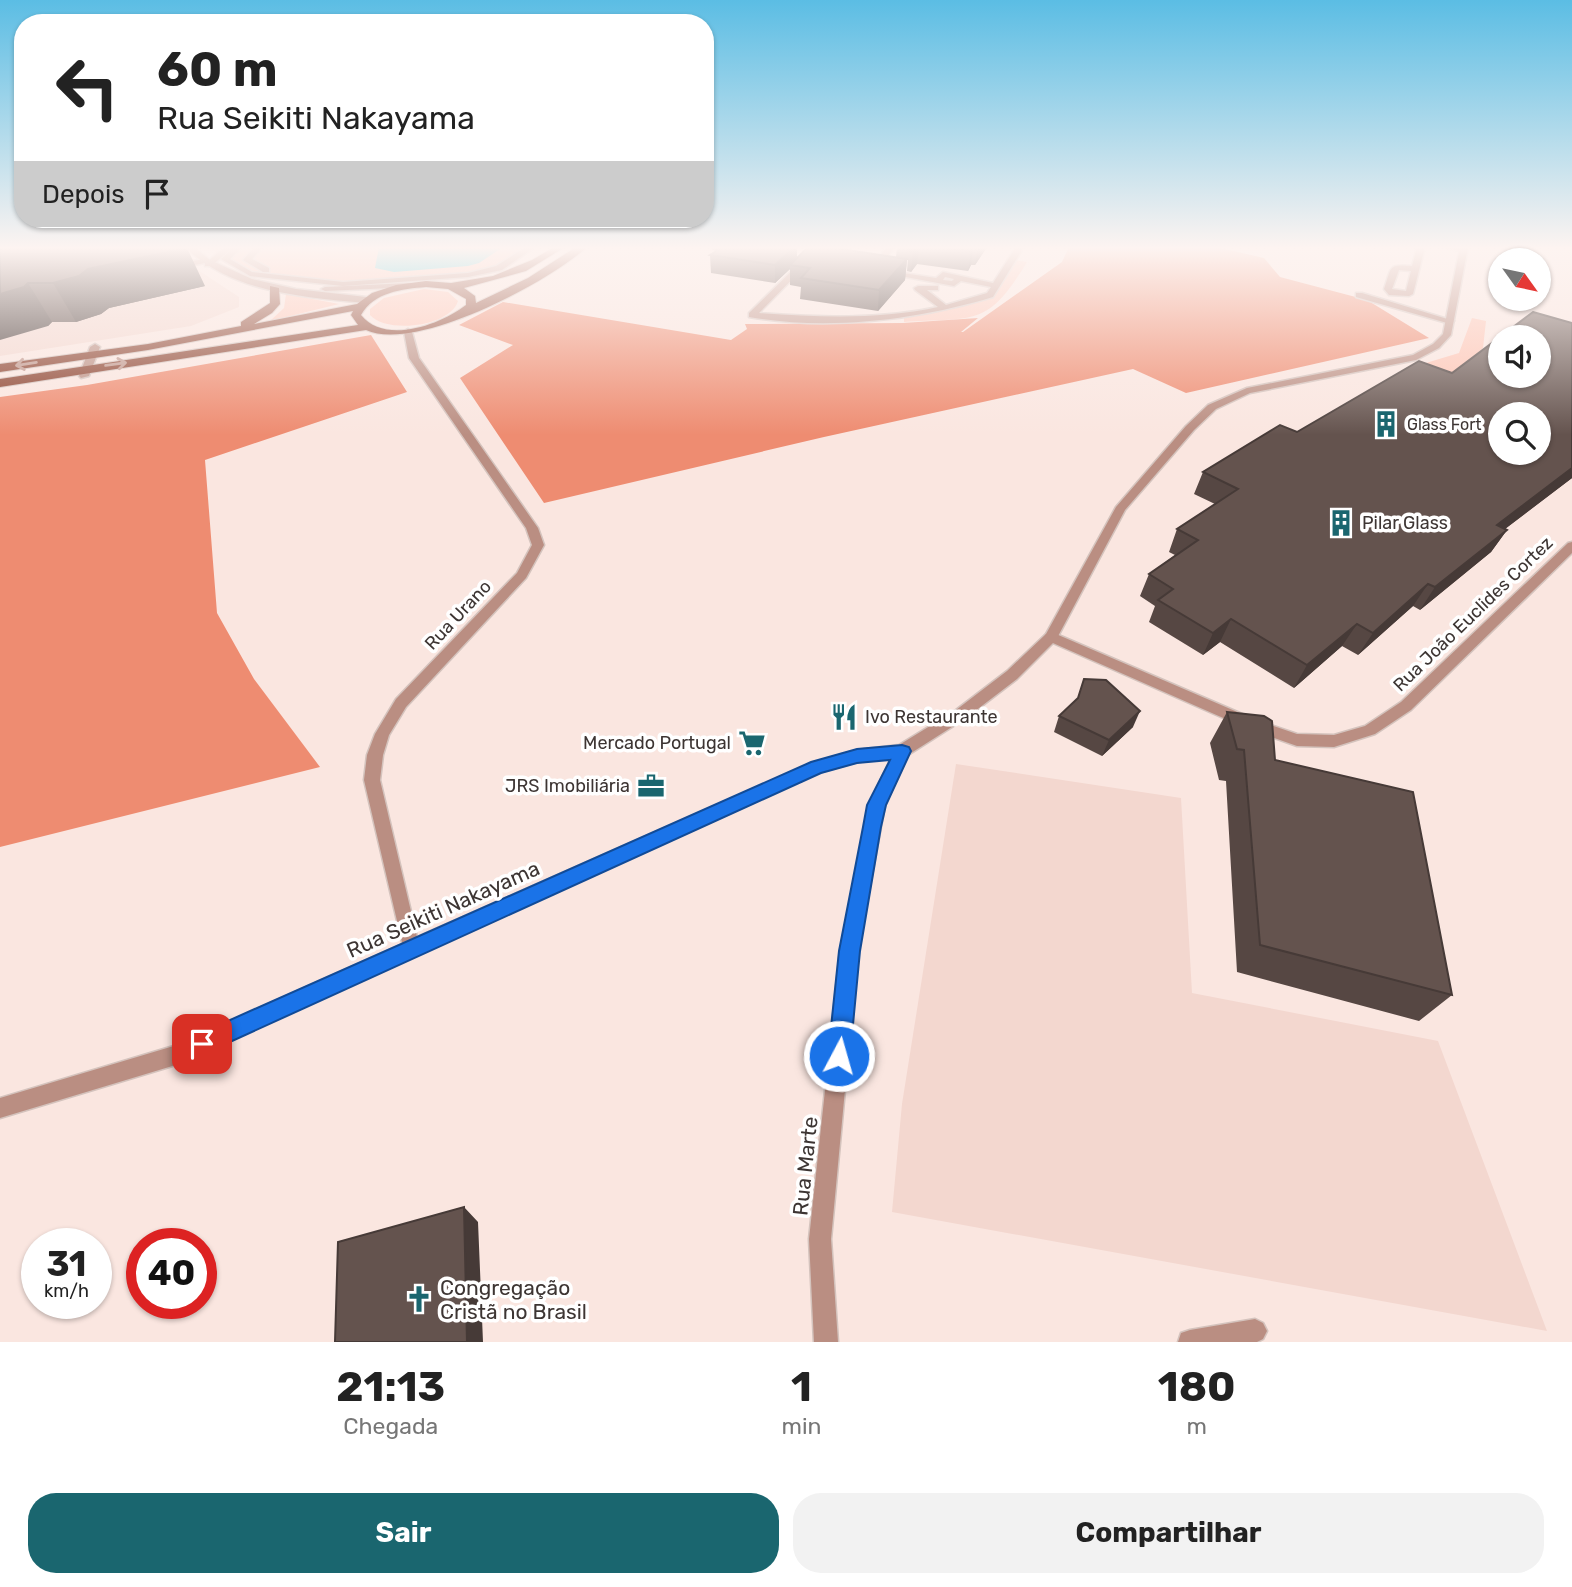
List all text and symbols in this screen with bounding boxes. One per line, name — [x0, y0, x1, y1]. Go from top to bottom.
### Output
text: 60 m — [157, 40, 278, 98]
icon: left — [42, 42, 133, 133]
text: Rua Seikiti Nakayama — [157, 99, 475, 137]
icon: arrive — [138, 175, 176, 213]
text: Depois — [42, 179, 124, 210]
north arrow — [1488, 248, 1550, 312]
map controls — [1488, 248, 1551, 465]
button: sound — [1488, 325, 1551, 388]
one-way arrow — [104, 357, 127, 370]
one-way arrow — [15, 358, 37, 371]
button: search — [1488, 402, 1551, 465]
building icon: Glass Fort — [1371, 409, 1401, 439]
place label: Glass Fort — [1407, 415, 1482, 434]
building icon: Pilar Glass — [1326, 508, 1356, 538]
place label: Pilar Glass — [1362, 512, 1448, 534]
street label: Rua João Euclides Cortez — [1389, 532, 1557, 696]
street label: Rua Urano — [420, 576, 496, 654]
restaurant icon: Ivo Restaurante — [829, 702, 859, 732]
place label: Ivo Restaurante — [865, 706, 998, 728]
supermarket icon: Mercado Portugal — [737, 728, 767, 758]
place label: Mercado Portugal — [583, 732, 731, 754]
office icon: JRS Imobiliária — [636, 771, 666, 801]
place label: JRS Imobiliária — [505, 775, 630, 797]
street label: Rua Seikiti Nakayama — [343, 855, 543, 963]
pin — [172, 1014, 232, 1074]
position arrow — [802, 1019, 876, 1093]
icon: arrive — [183, 1025, 221, 1063]
street label: Rua Marte — [787, 1115, 823, 1217]
speed limit sign: 40 — [126, 1228, 217, 1319]
text: 31 — [47, 1243, 86, 1285]
place label: Congregação Cristã no Brasil — [440, 1275, 587, 1324]
text: km/h — [44, 1280, 89, 1302]
church icon: Congregação Cristã no Brasil — [404, 1284, 434, 1314]
text: 21:13 — [336, 1362, 445, 1412]
text: 1 — [791, 1362, 812, 1412]
text: 180 — [1158, 1362, 1236, 1412]
text: Chegada — [343, 1412, 438, 1440]
text: min — [782, 1412, 822, 1440]
text: m — [1187, 1412, 1207, 1440]
button: Sair — [28, 1493, 779, 1573]
button: Compartilhar — [793, 1493, 1544, 1573]

